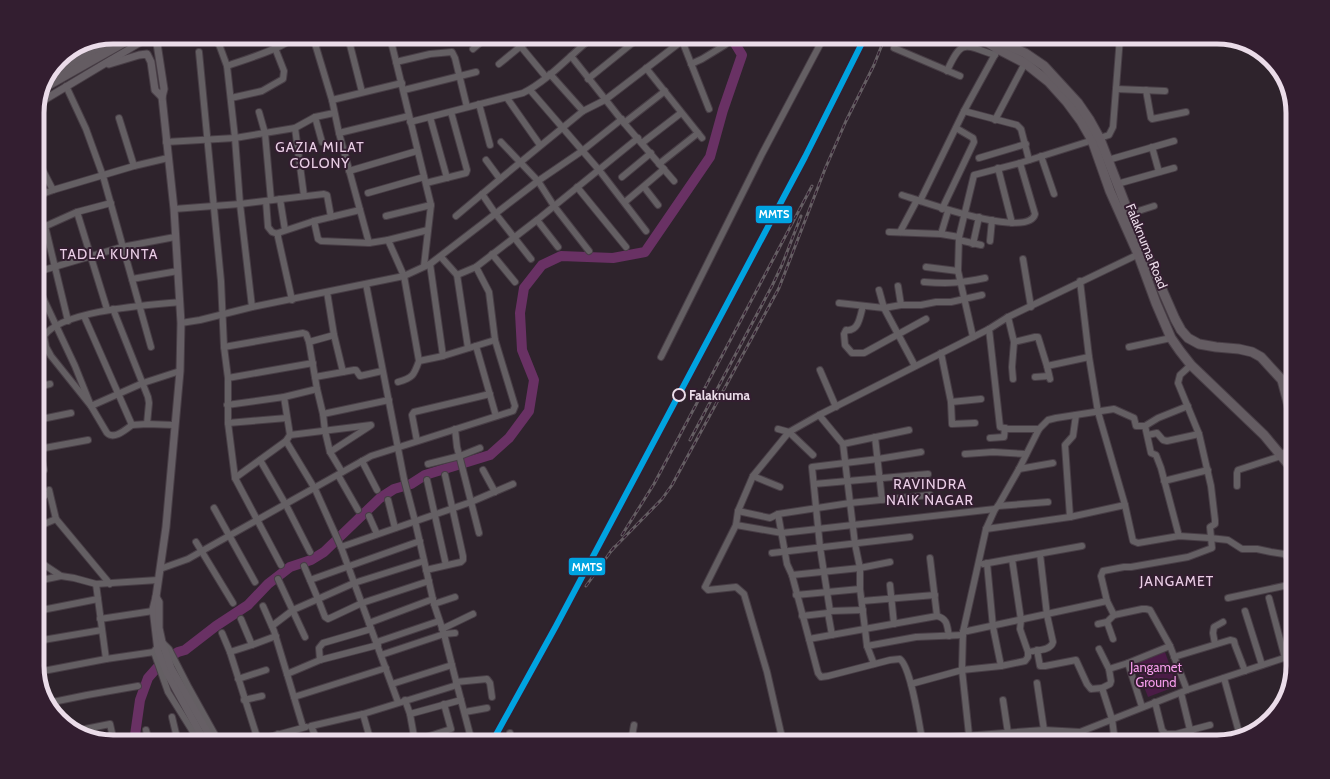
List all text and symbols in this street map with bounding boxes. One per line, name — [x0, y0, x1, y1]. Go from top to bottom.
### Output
district label: GAZIA MILAT COLONY — [275, 138, 365, 172]
street label: Falaknuma Road — [1123, 201, 1171, 291]
line badge: MMTS — [755, 205, 793, 224]
text: MMTS — [759, 207, 790, 221]
district label: TADLA KUNTA — [60, 245, 158, 263]
place label: Falaknuma — [689, 387, 751, 403]
marker: Falaknuma — [672, 388, 686, 402]
district label: RAVINDRA NAIK NAGAR — [886, 475, 974, 509]
line badge: MMTS — [568, 557, 606, 576]
text: MMTS — [572, 560, 603, 574]
district label: JANGAMET — [1139, 572, 1214, 590]
park label: Jangamet Ground — [1129, 659, 1183, 690]

